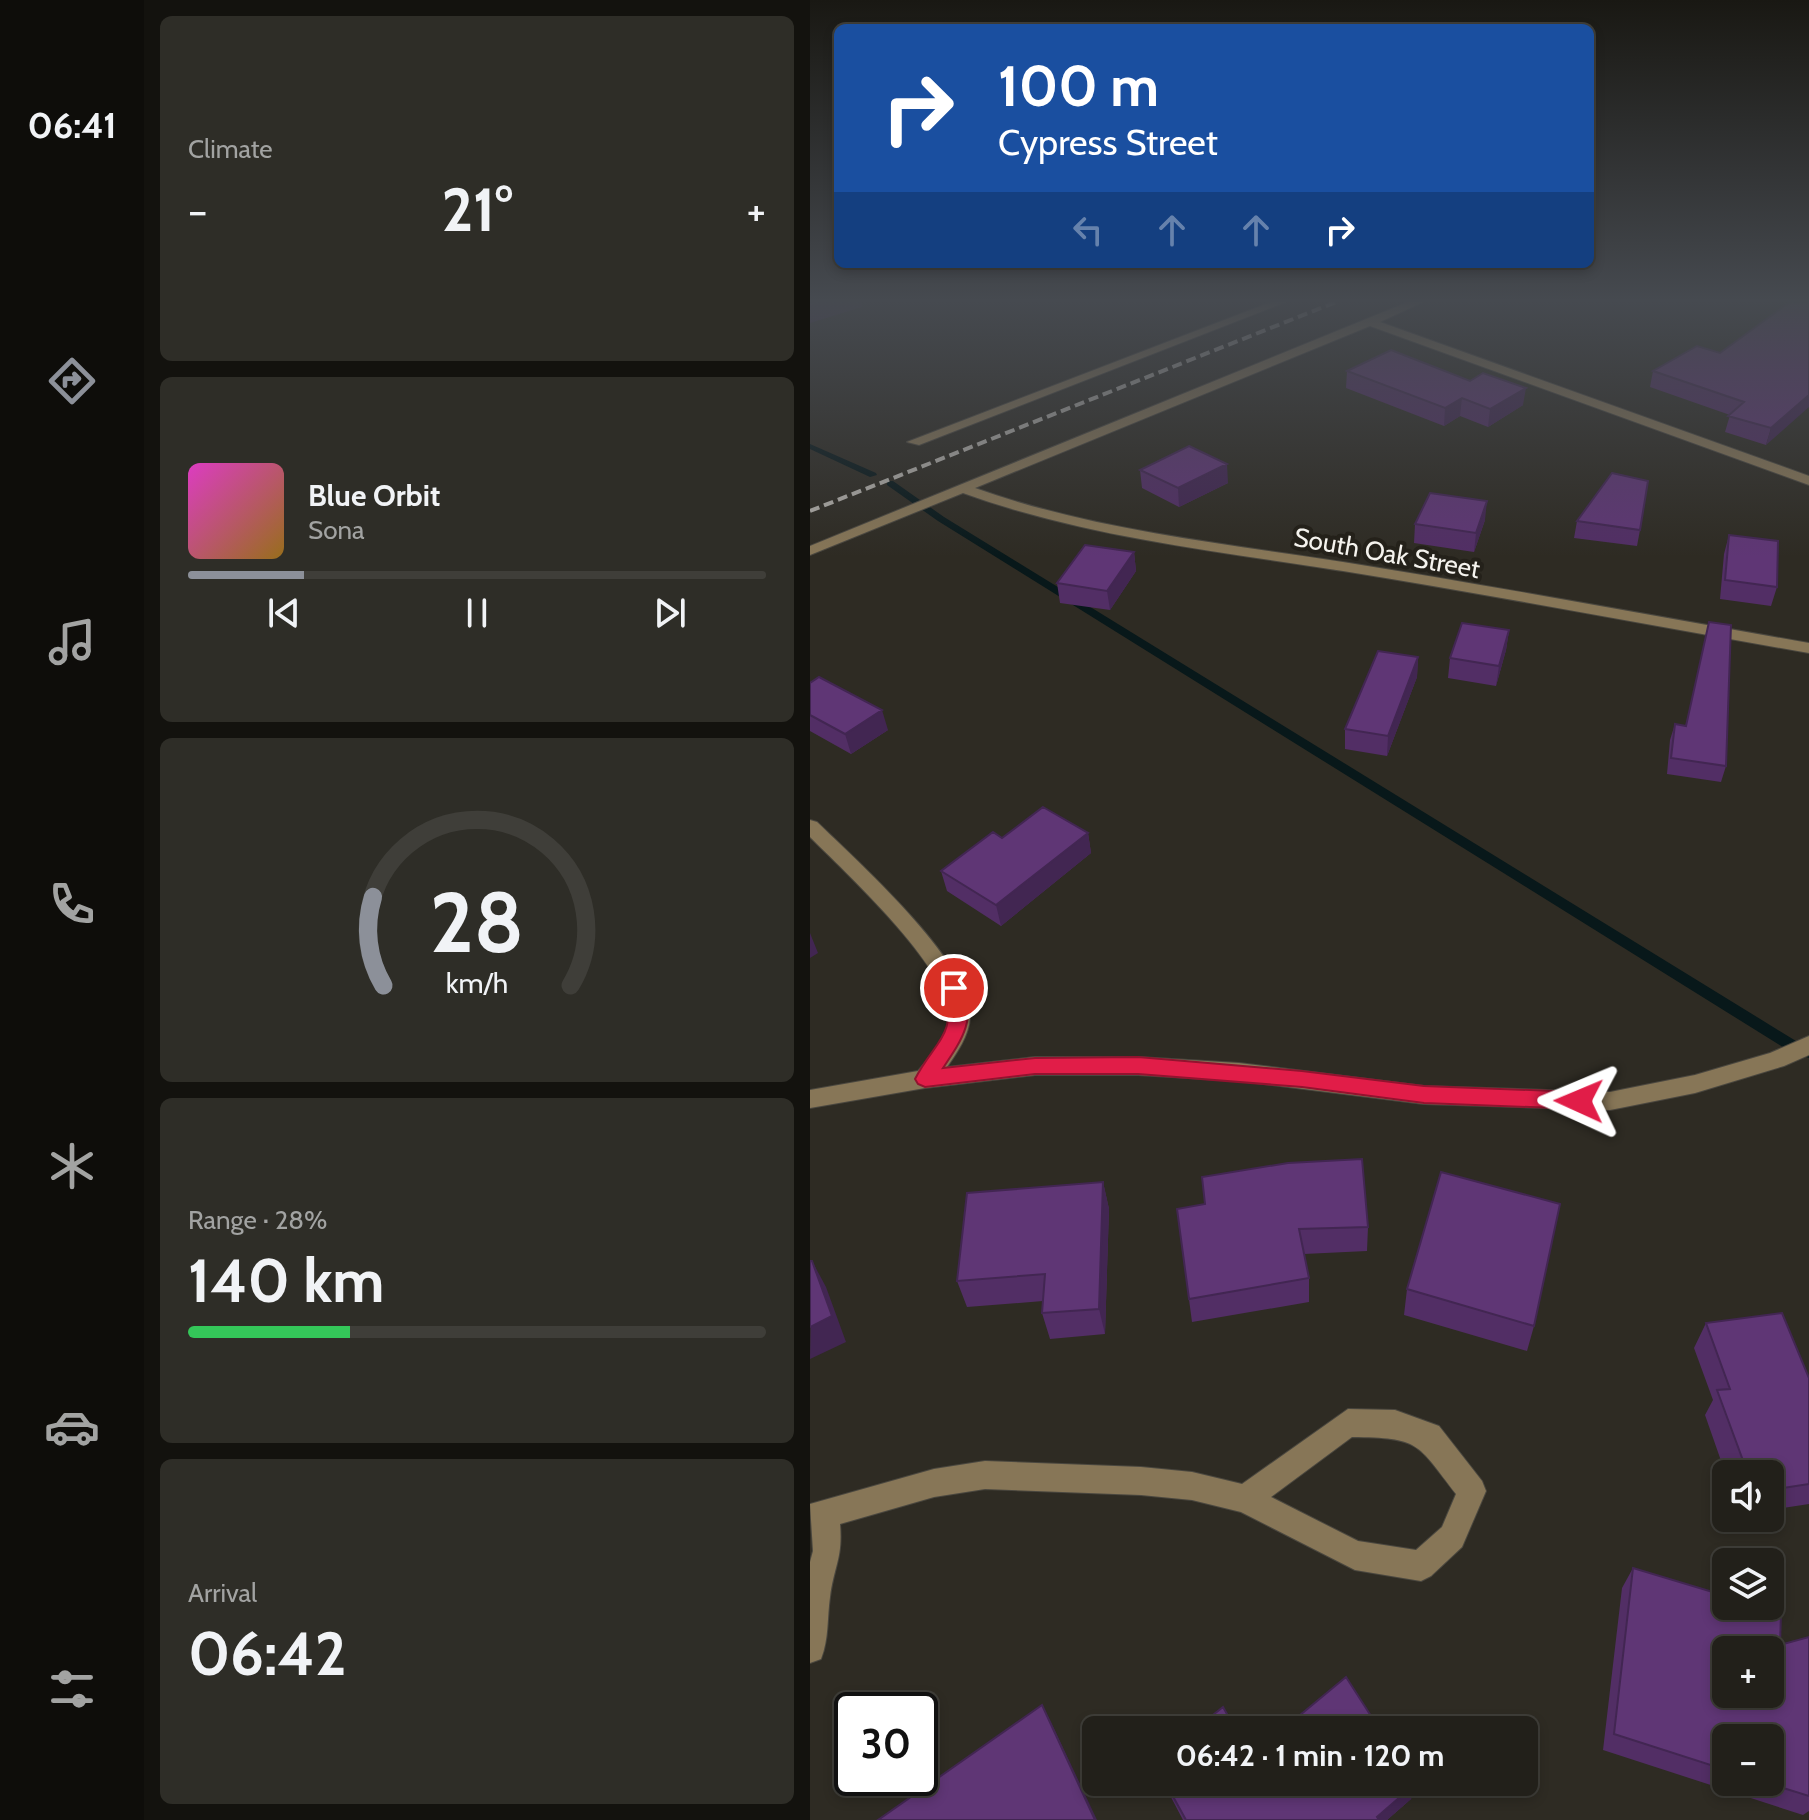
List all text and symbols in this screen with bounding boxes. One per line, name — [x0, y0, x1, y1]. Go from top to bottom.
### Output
text: 100 m — [998, 52, 1159, 120]
icon: right — [866, 56, 970, 160]
text: 06:41 — [28, 103, 117, 147]
text: Cypress Street — [998, 120, 1218, 164]
text: Climate — [188, 133, 273, 165]
text: 21° — [441, 173, 513, 246]
text: − — [188, 184, 207, 237]
text: + — [747, 184, 766, 237]
icon: left — [1066, 208, 1110, 252]
icon: ahead — [1150, 208, 1194, 252]
icon: ahead — [1234, 208, 1278, 252]
icon: right — [1318, 208, 1362, 252]
icon: directions — [44, 353, 100, 409]
text: Blue Orbit — [308, 477, 440, 514]
text: Sona — [308, 514, 365, 546]
street label: South Oak Street — [1291, 521, 1483, 585]
icon: previous — [262, 591, 306, 635]
icon: pause — [455, 591, 499, 635]
icon: next — [648, 591, 692, 635]
icon: music — [44, 614, 100, 670]
text: 28 — [430, 872, 524, 973]
icon: phone — [44, 876, 100, 932]
pin — [920, 954, 988, 1022]
text: km/h — [446, 965, 508, 1000]
icon: arrive — [932, 966, 976, 1010]
position arrow — [1537, 1059, 1621, 1143]
icon: climate — [44, 1138, 100, 1194]
text: Range · 28% — [188, 1204, 327, 1236]
text: 140 km — [188, 1244, 385, 1317]
icon: car — [44, 1399, 100, 1455]
map controls — [1712, 1460, 1784, 1796]
button: sound — [1712, 1460, 1784, 1532]
button: layers — [1712, 1548, 1784, 1620]
text: Arrival — [188, 1577, 257, 1609]
text: 06:42 — [188, 1617, 346, 1690]
button: + — [1712, 1636, 1784, 1708]
icon: filters — [44, 1661, 100, 1717]
speed limit sign: 30 — [834, 1692, 938, 1796]
button: − — [1712, 1724, 1784, 1796]
text: 06:42 · 1 min · 120 m — [1176, 1737, 1444, 1774]

